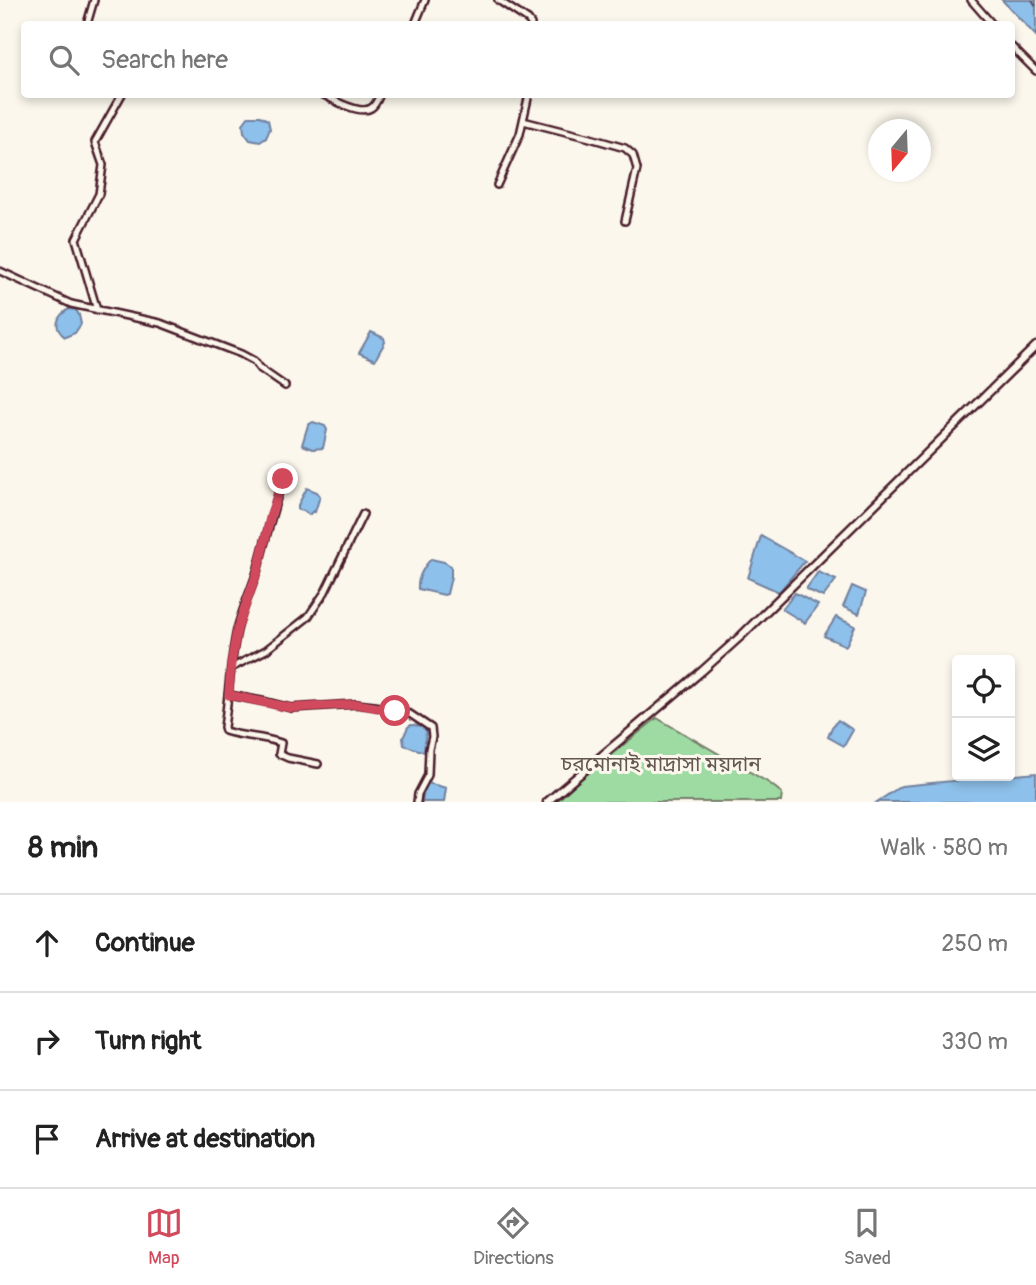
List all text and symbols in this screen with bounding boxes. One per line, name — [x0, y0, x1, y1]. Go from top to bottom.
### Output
search box — [21, 21, 1015, 98]
icon: search — [45, 41, 83, 79]
text: Search here — [101, 44, 228, 76]
north arrow — [868, 119, 931, 182]
route end — [267, 463, 298, 494]
map controls — [952, 655, 1015, 781]
button: locate — [952, 655, 1015, 718]
route start — [379, 695, 410, 726]
button: layers — [952, 718, 1015, 781]
park label: চরমোনাই মাদ্রাসা ময়দান — [560, 751, 761, 778]
text: 8 min — [28, 829, 98, 866]
text: Walk · 580 m — [880, 833, 1008, 862]
icon: ahead — [28, 924, 66, 962]
text: Continue — [95, 927, 195, 959]
text: 250 m — [942, 929, 1008, 958]
icon: right — [28, 1022, 66, 1060]
text: Turn right — [95, 1025, 201, 1057]
text: 330 m — [941, 1027, 1008, 1056]
icon: arrive — [28, 1120, 66, 1158]
text: Arrive at destination — [95, 1123, 315, 1155]
tab: Map — [145, 1204, 183, 1270]
tab: Directions — [473, 1204, 554, 1270]
tab: Saved — [844, 1204, 891, 1270]

